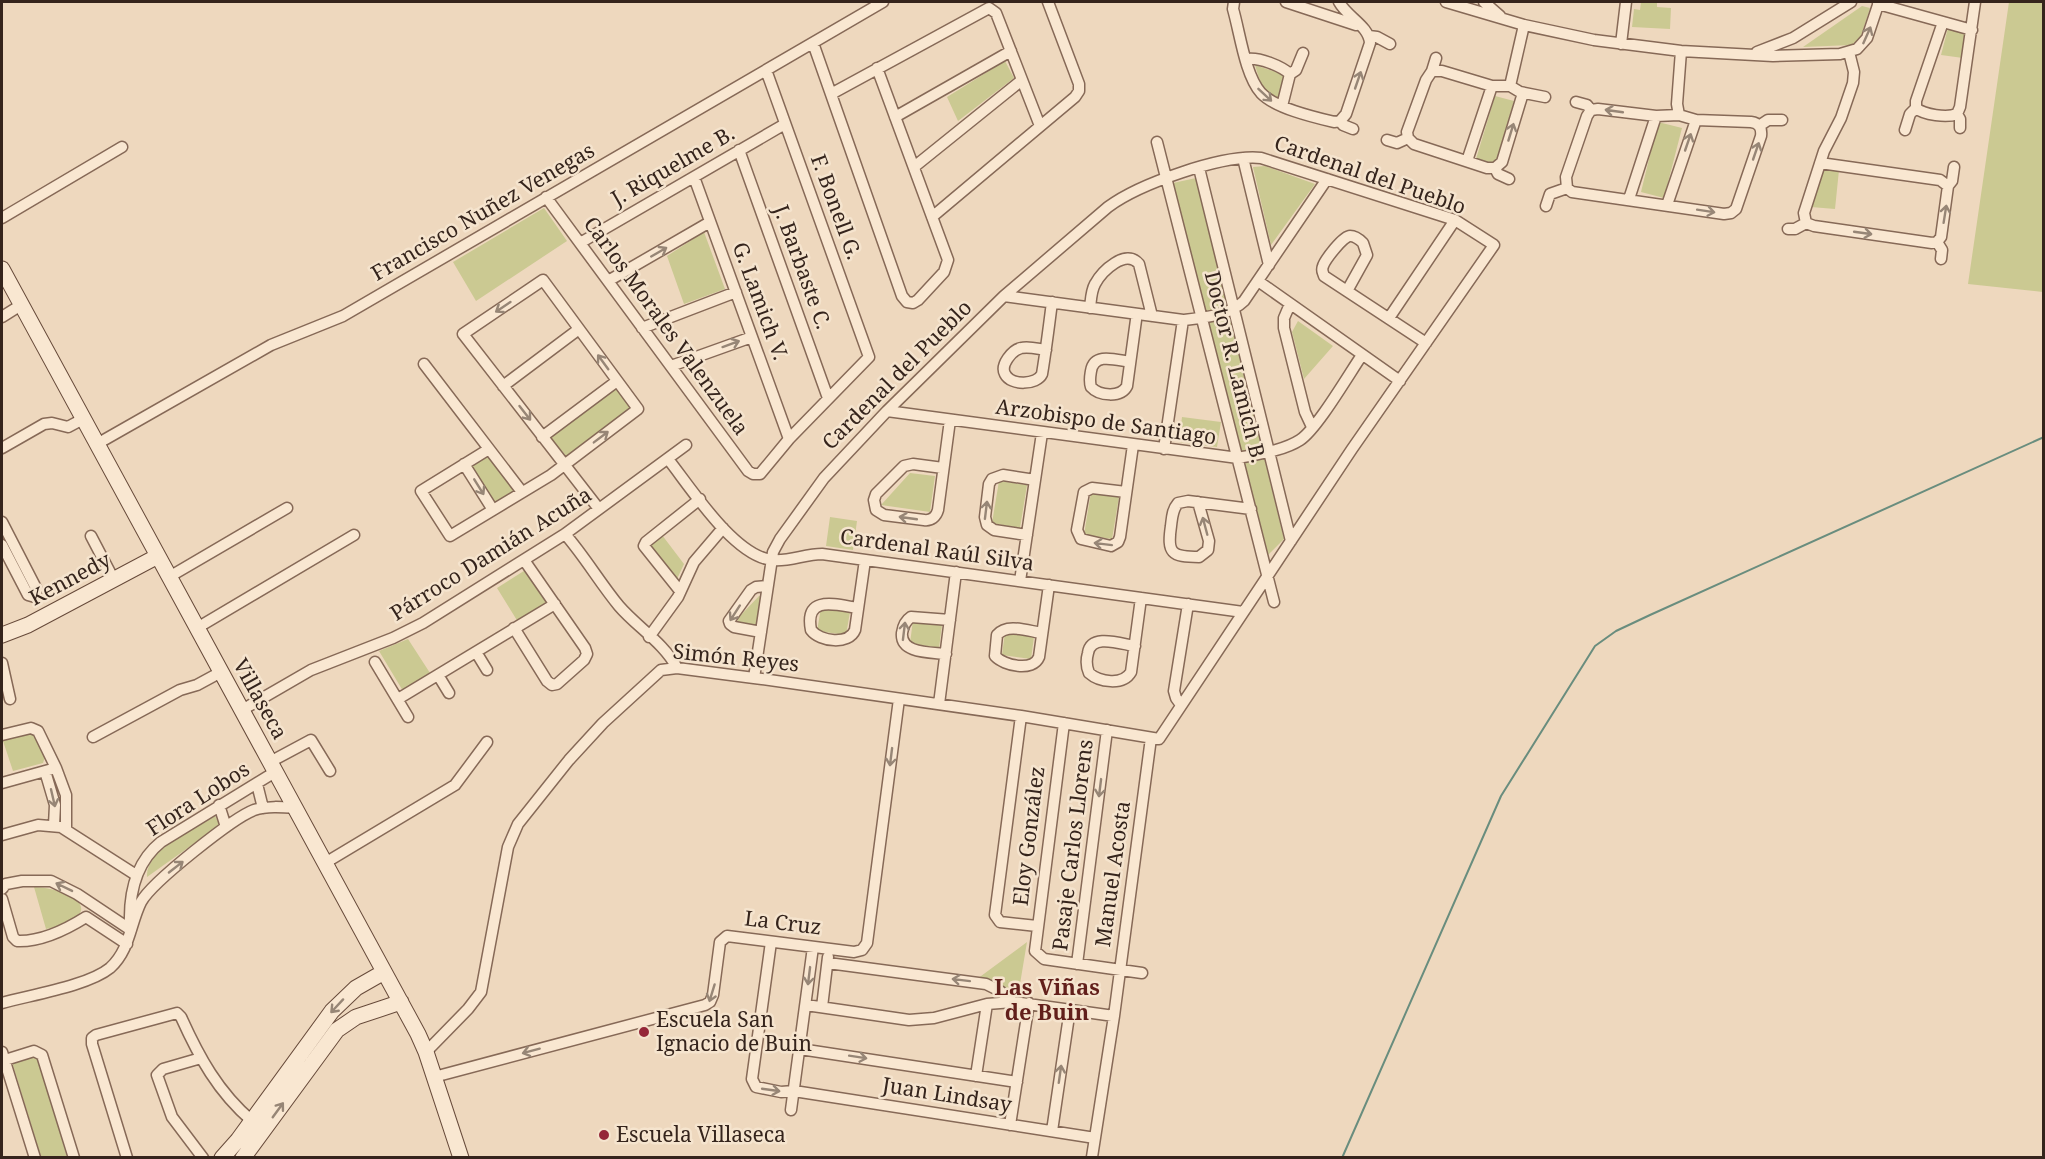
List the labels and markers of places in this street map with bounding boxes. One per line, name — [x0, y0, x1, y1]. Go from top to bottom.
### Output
place label: Escuela San Ignacio de Buin — [656, 1005, 812, 1057]
marker: Escuela San Ignacio de Buin — [637, 1025, 651, 1039]
place label: Escuela Villaseca — [616, 1120, 786, 1148]
marker: Escuela Villaseca — [597, 1128, 611, 1142]

